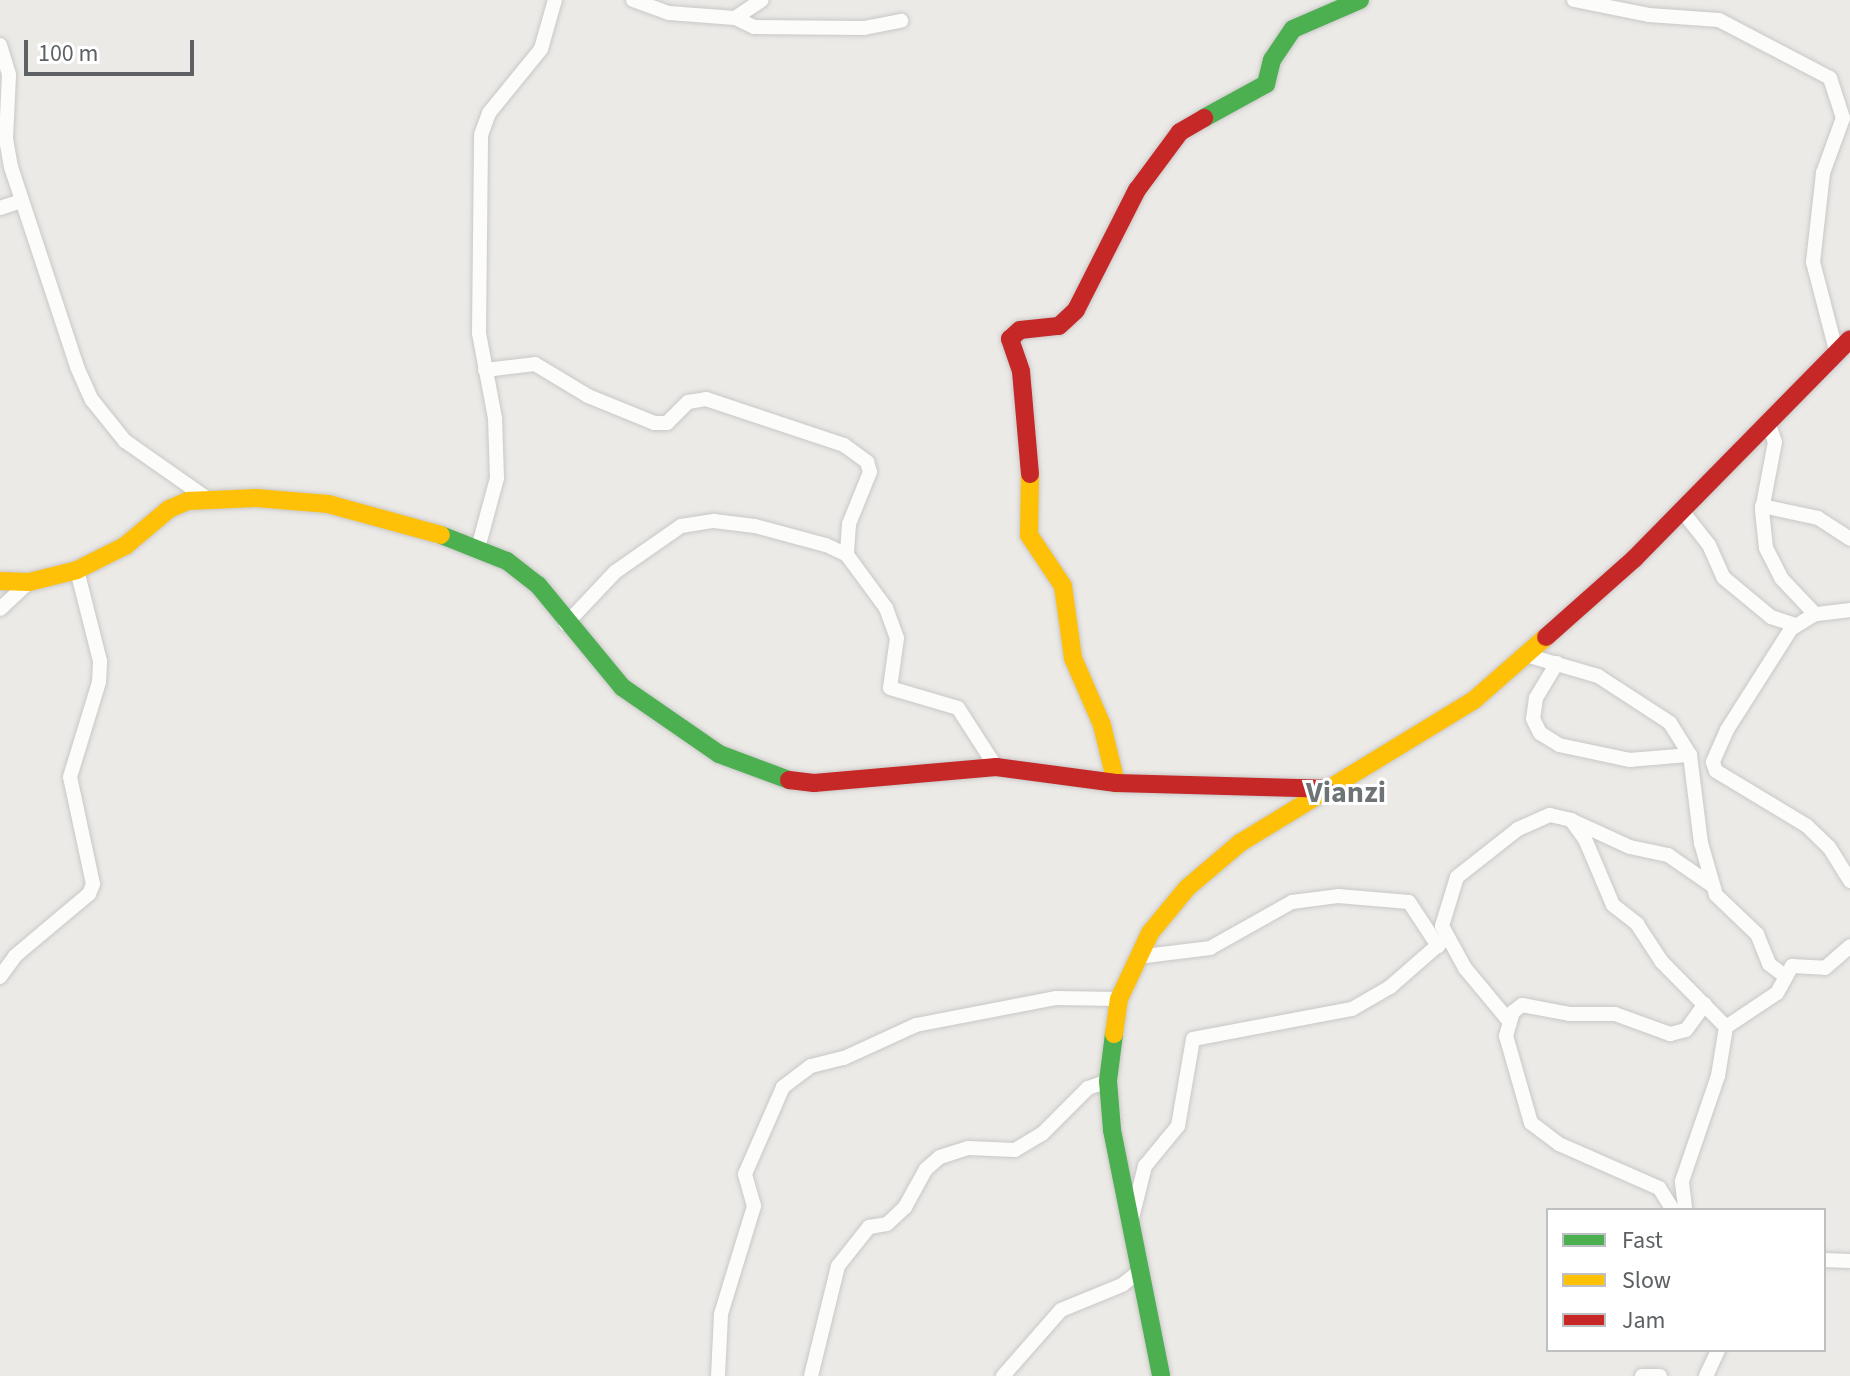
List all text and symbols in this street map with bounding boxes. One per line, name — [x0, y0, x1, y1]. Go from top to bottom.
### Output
scale bar — [28, 24, 198, 74]
text: 100 m — [38, 36, 98, 71]
district label: Vianzi — [1306, 775, 1386, 811]
legend — [1546, 1208, 1826, 1352]
text: Fast — [1622, 1223, 1663, 1258]
text: Slow — [1622, 1263, 1671, 1298]
text: Jam — [1622, 1303, 1666, 1338]

